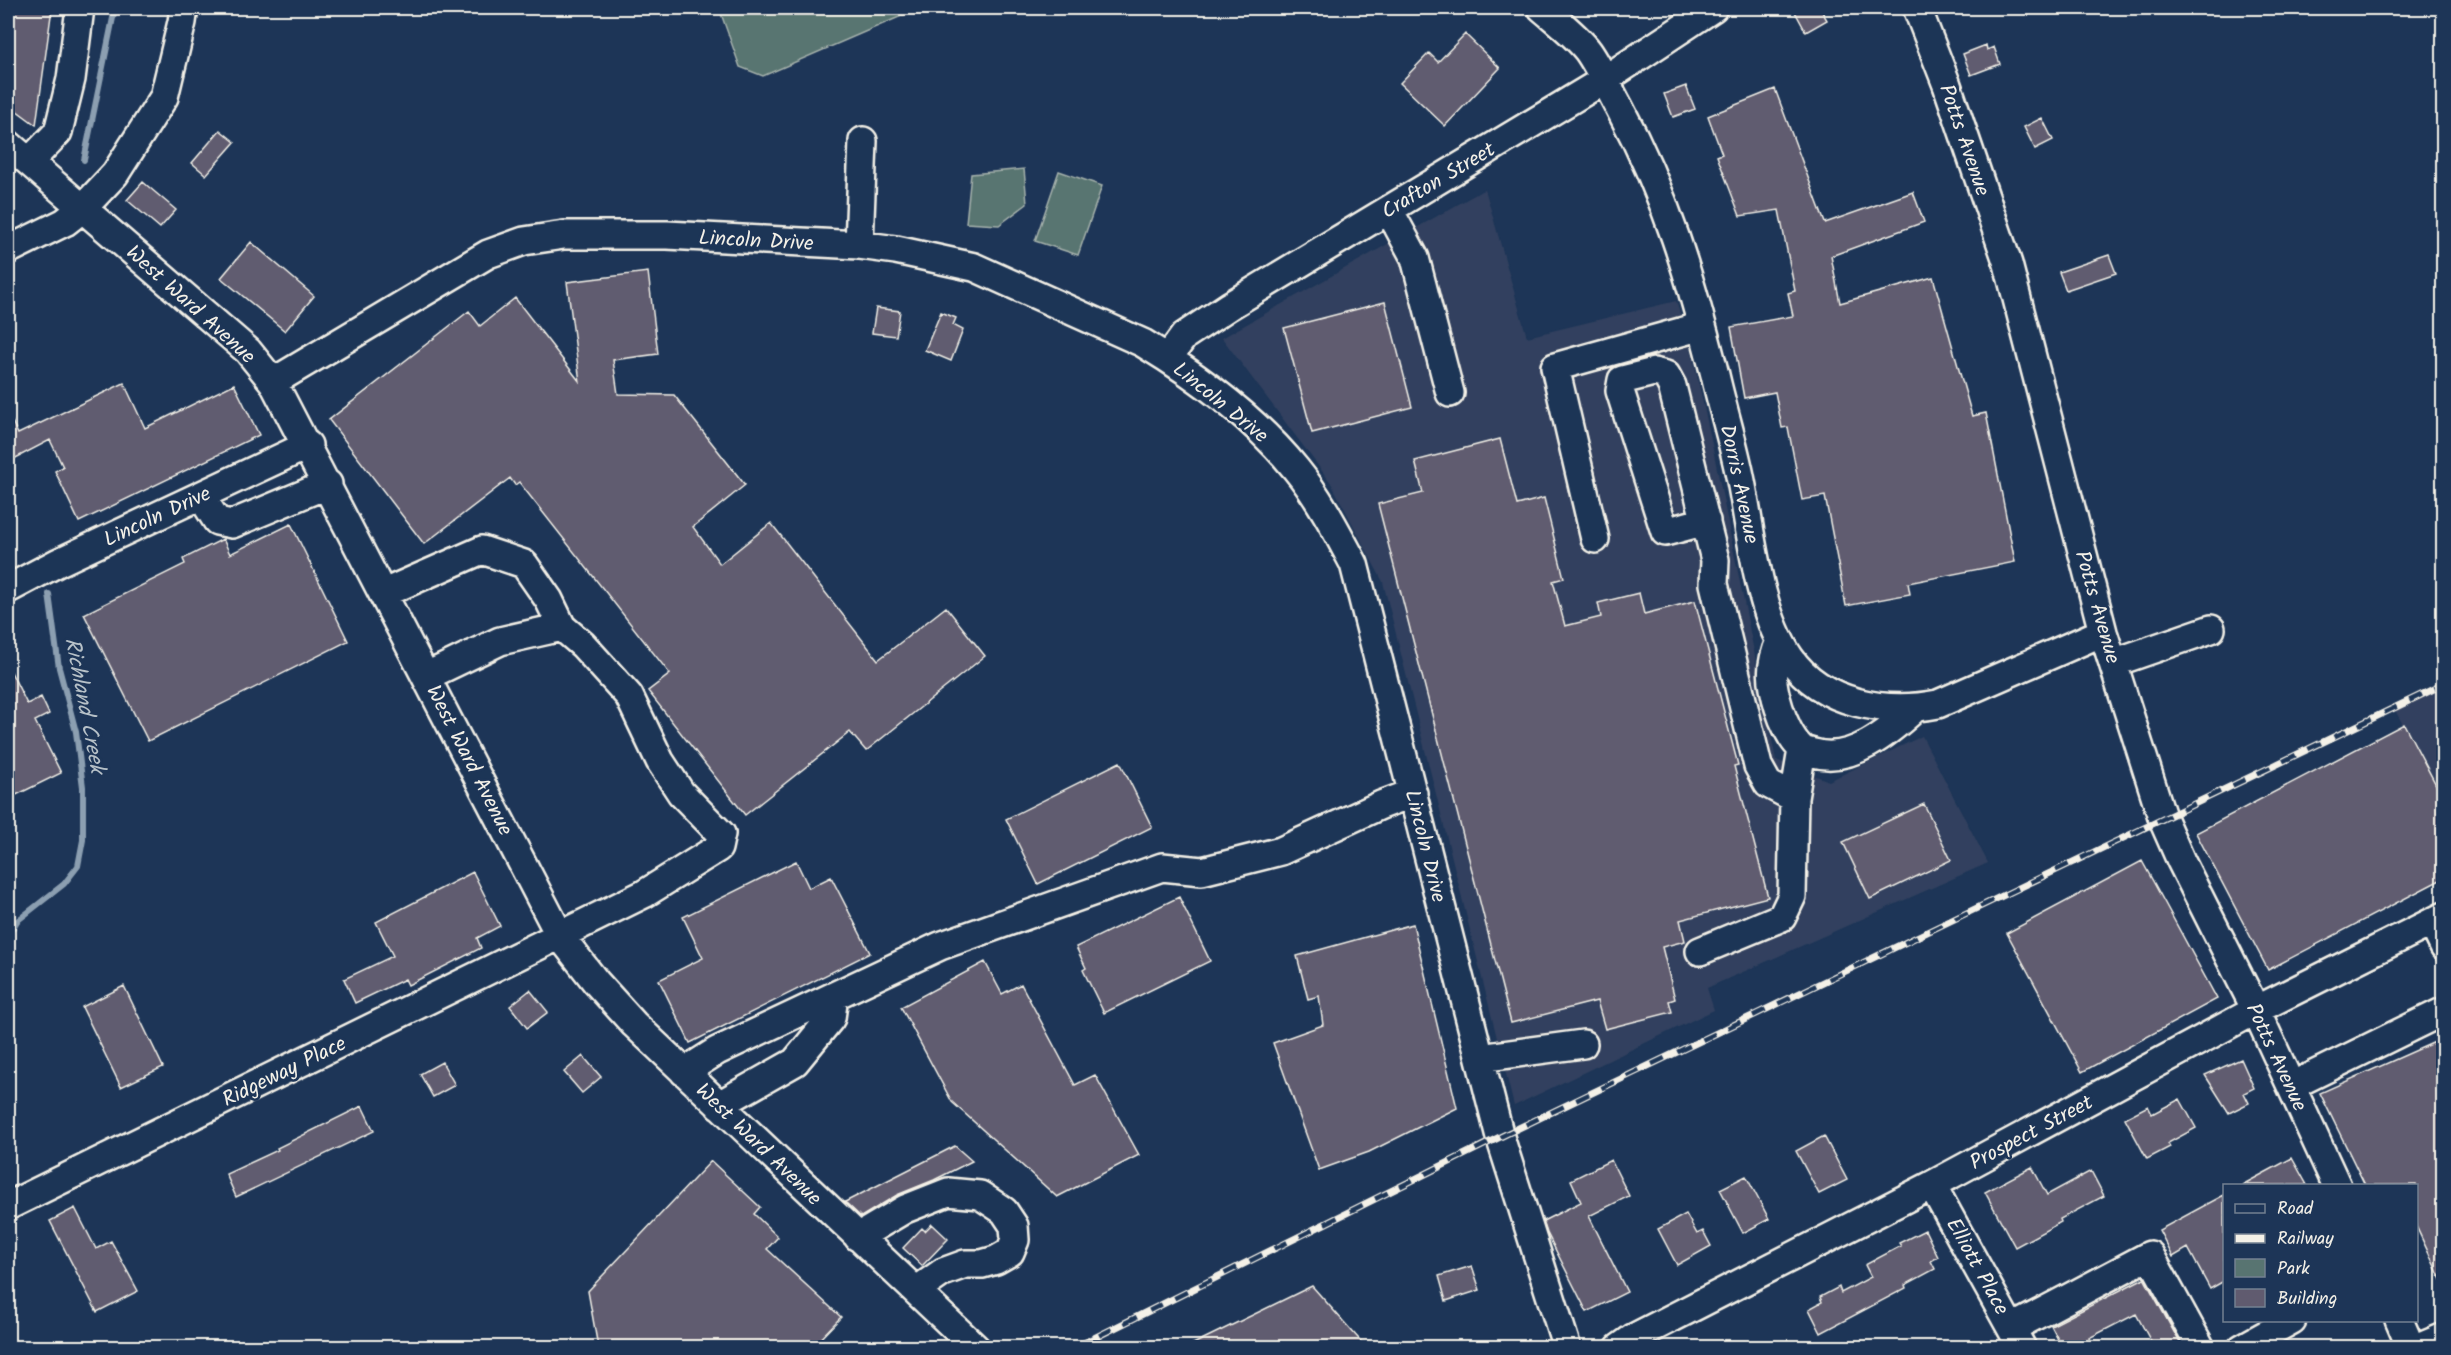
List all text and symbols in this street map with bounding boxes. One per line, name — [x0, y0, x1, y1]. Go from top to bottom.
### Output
street label: Potts Avenue — [1929, 80, 1998, 201]
street label: Crafton Street — [1376, 134, 1503, 228]
street label: Lincoln Drive — [698, 222, 815, 261]
street label: West Ward Avenue — [118, 238, 263, 373]
street label: Lincoln Drive — [1165, 354, 1276, 453]
street label: Dorris Avenue — [1710, 422, 1767, 548]
street label: Lincoln Drive — [99, 478, 217, 557]
street label: Potts Avenue — [2065, 547, 2129, 668]
water label: Richland Creek — [53, 635, 115, 780]
street label: West Ward Avenue — [416, 680, 521, 842]
street label: Lincoln Drive — [1395, 787, 1455, 907]
street label: Potts Avenue — [2236, 998, 2315, 1118]
street label: Ridgeway Place — [217, 1028, 353, 1117]
street label: West Ward Avenue — [687, 1076, 829, 1215]
street label: Prospect Street — [1964, 1087, 2100, 1180]
legend — [2223, 1184, 2418, 1322]
text: Road — [2277, 1195, 2314, 1224]
street label: Elliott Place — [1936, 1212, 2017, 1322]
text: Railway — [2277, 1225, 2334, 1254]
text: Park — [2277, 1255, 2310, 1284]
text: Building — [2277, 1285, 2337, 1314]

